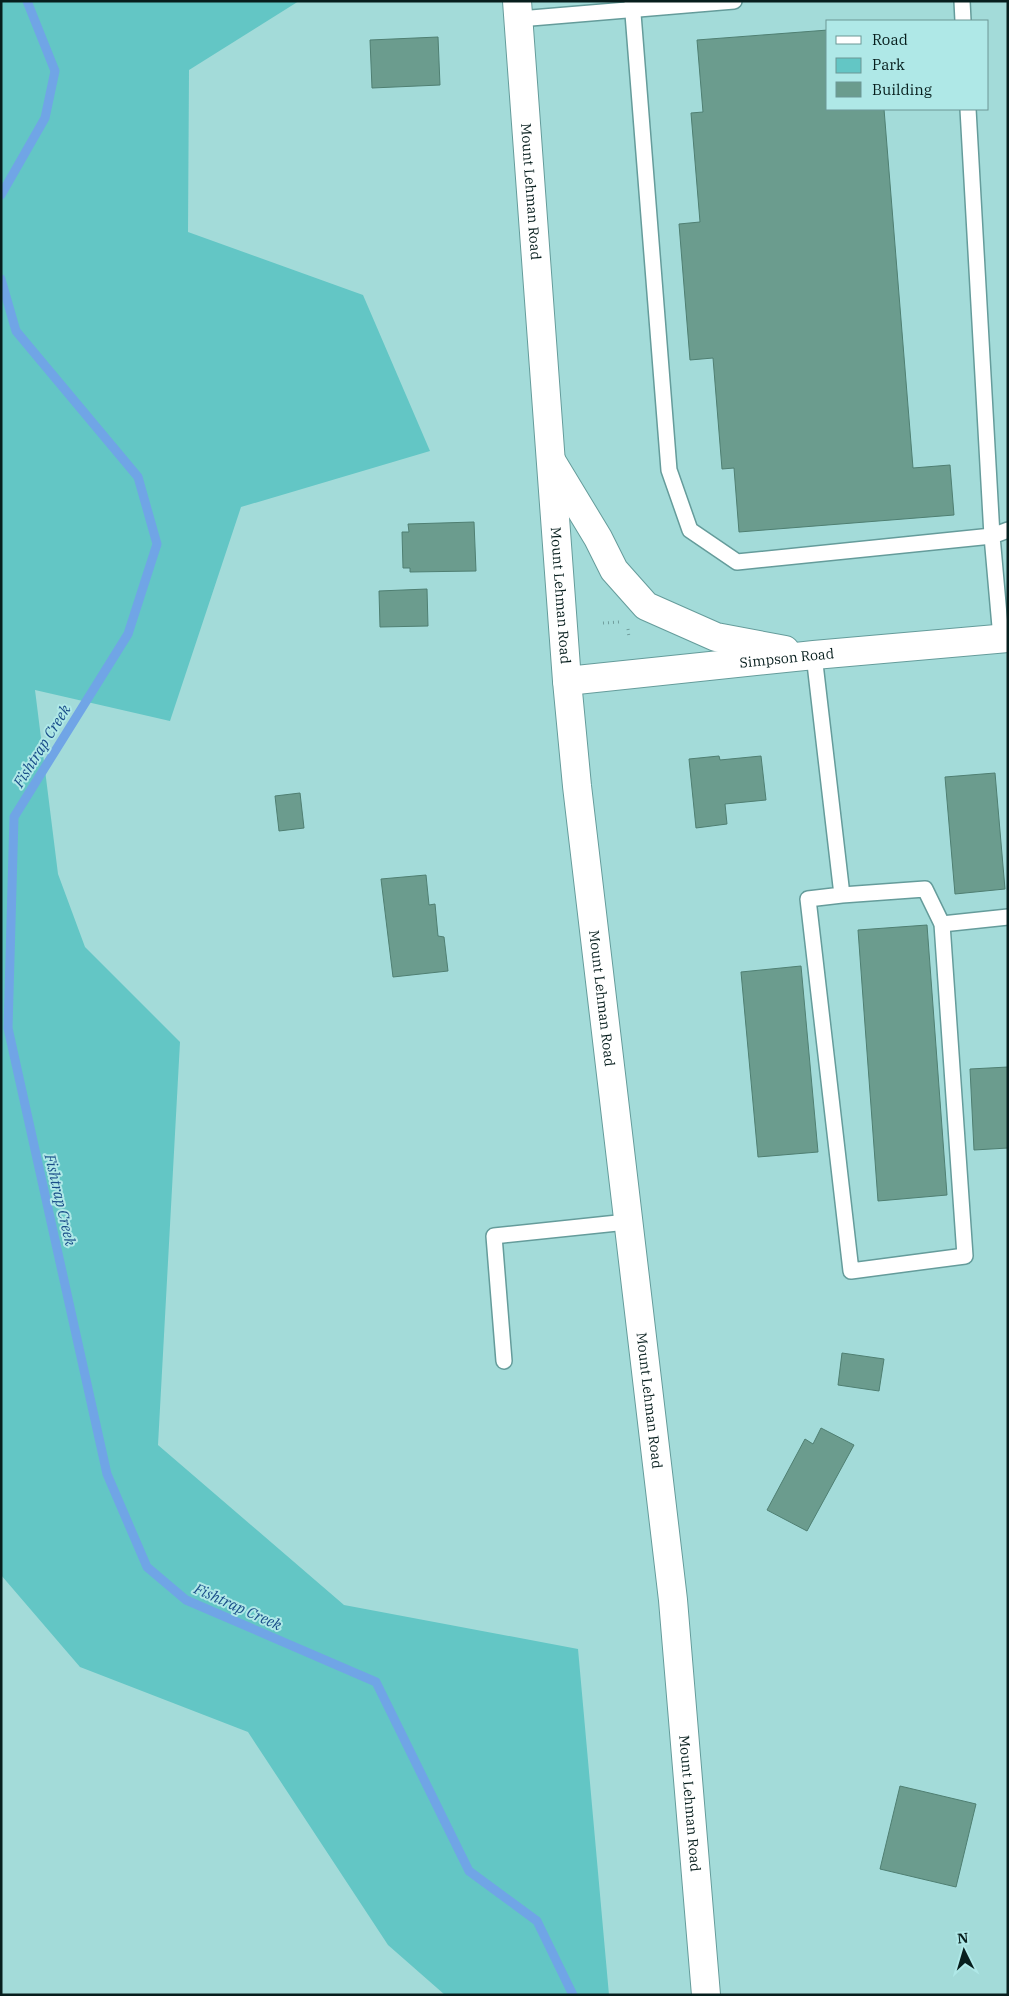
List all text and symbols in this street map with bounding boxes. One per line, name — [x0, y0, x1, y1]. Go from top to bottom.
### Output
legend — [826, 20, 989, 110]
text: Road — [872, 30, 908, 49]
text: Park — [872, 55, 905, 74]
text: Building — [872, 80, 932, 99]
street label: Mount Lehman Road — [517, 122, 545, 261]
street label: Mount Lehman Road — [547, 526, 575, 665]
street label: Simpson Road — [739, 644, 835, 672]
water label: Fishtrap Creek — [8, 701, 75, 791]
street label: Mount Lehman Road — [585, 929, 619, 1068]
water label: Fishtrap Creek — [40, 1151, 80, 1248]
street label: Mount Lehman Road — [632, 1331, 666, 1470]
water label: Fishtrap Creek — [191, 1578, 285, 1634]
street label: Mount Lehman Road — [675, 1734, 705, 1873]
north arrow — [939, 1926, 989, 1976]
text: N — [957, 1929, 969, 1947]

